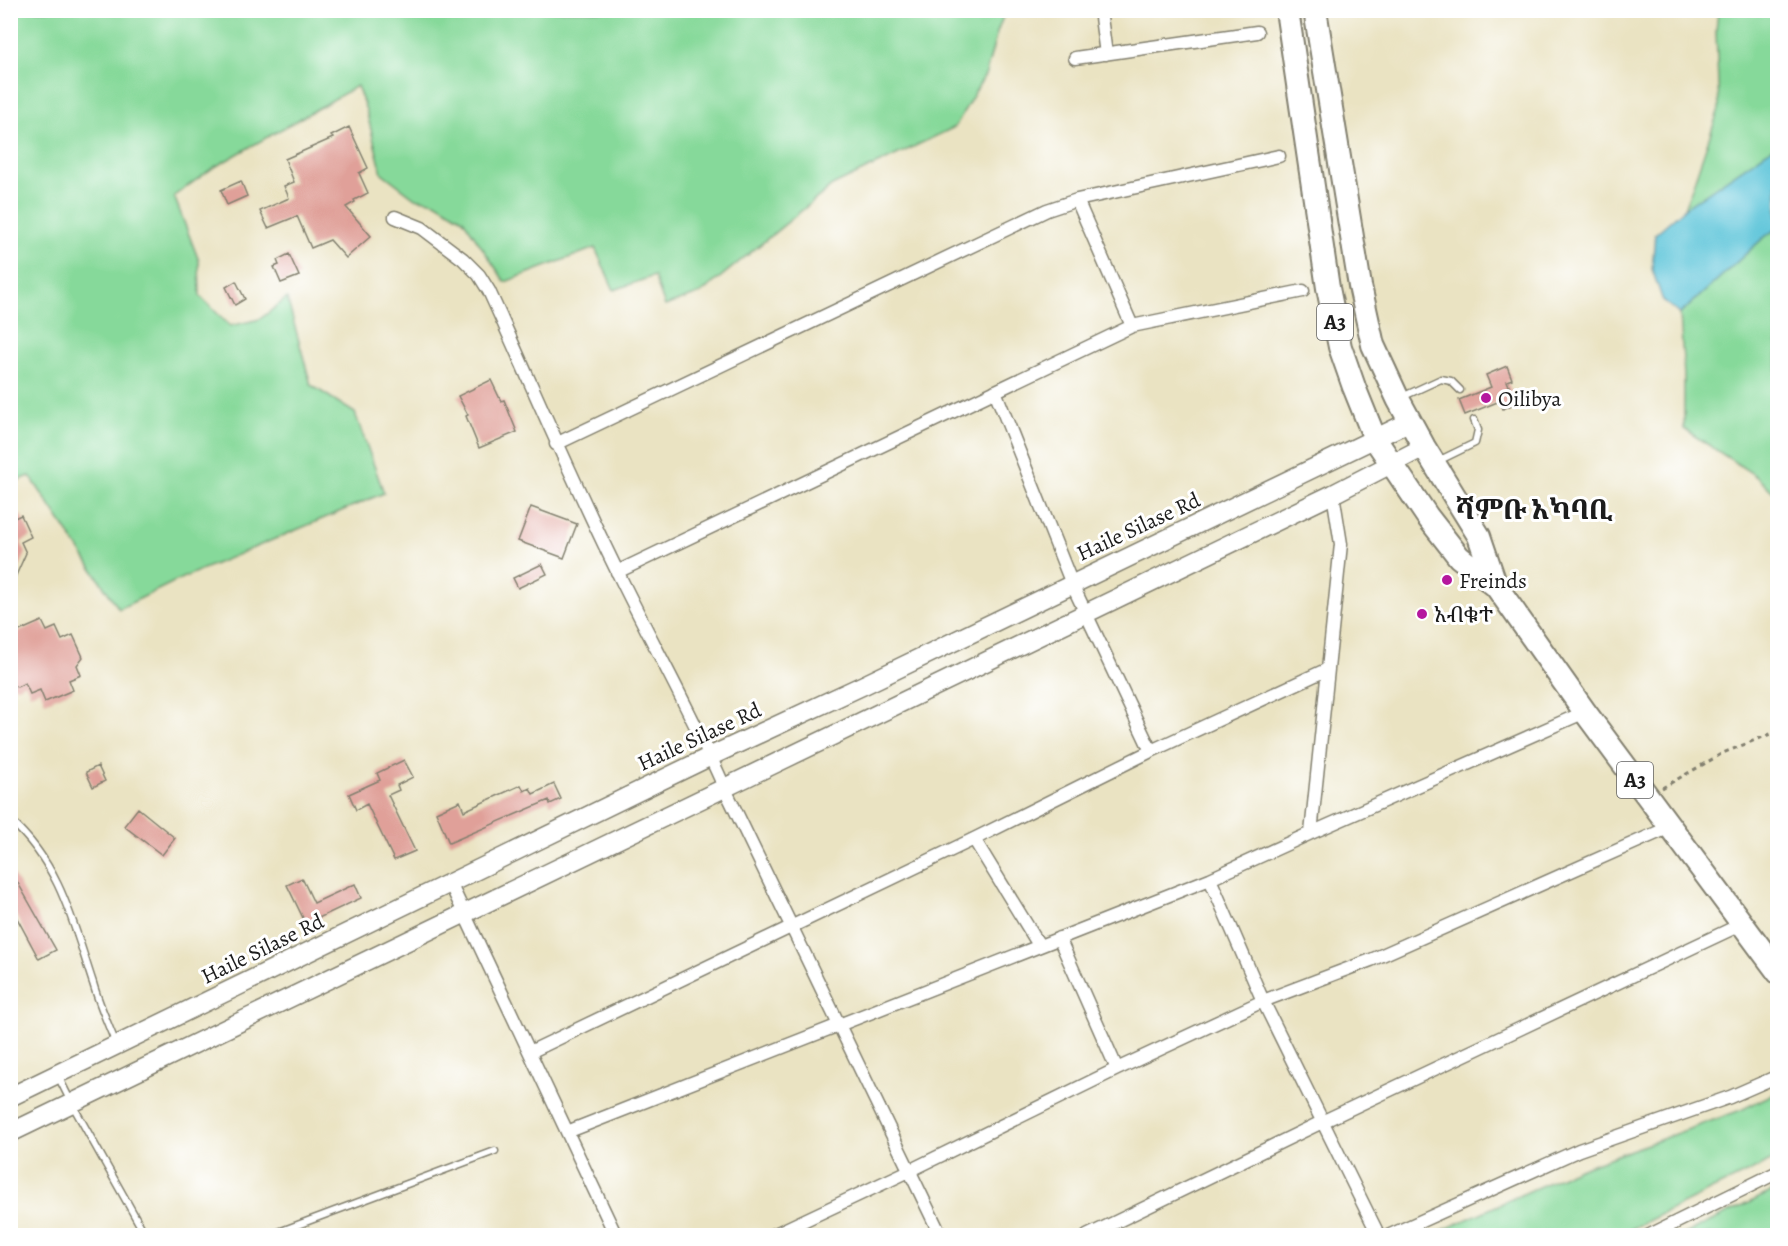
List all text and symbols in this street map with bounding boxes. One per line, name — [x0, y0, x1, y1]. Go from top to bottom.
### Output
road number: A3 — [1317, 304, 1353, 340]
place label: Oilibya — [1498, 384, 1562, 414]
marker: Oilibya — [1479, 391, 1493, 405]
street label: Haile Silase Rd — [1072, 485, 1205, 569]
district label: ሻምቡ አካባቢ — [1455, 491, 1613, 529]
place label: Freinds — [1459, 566, 1527, 596]
marker: Freinds — [1440, 573, 1454, 587]
place label: አብቁተ — [1434, 600, 1493, 630]
marker: አብቁተ — [1415, 607, 1429, 621]
street label: Haile Silase Rd — [633, 695, 766, 779]
road number: A3 — [1617, 762, 1653, 798]
street label: Haile Silase Rd — [196, 906, 329, 992]

